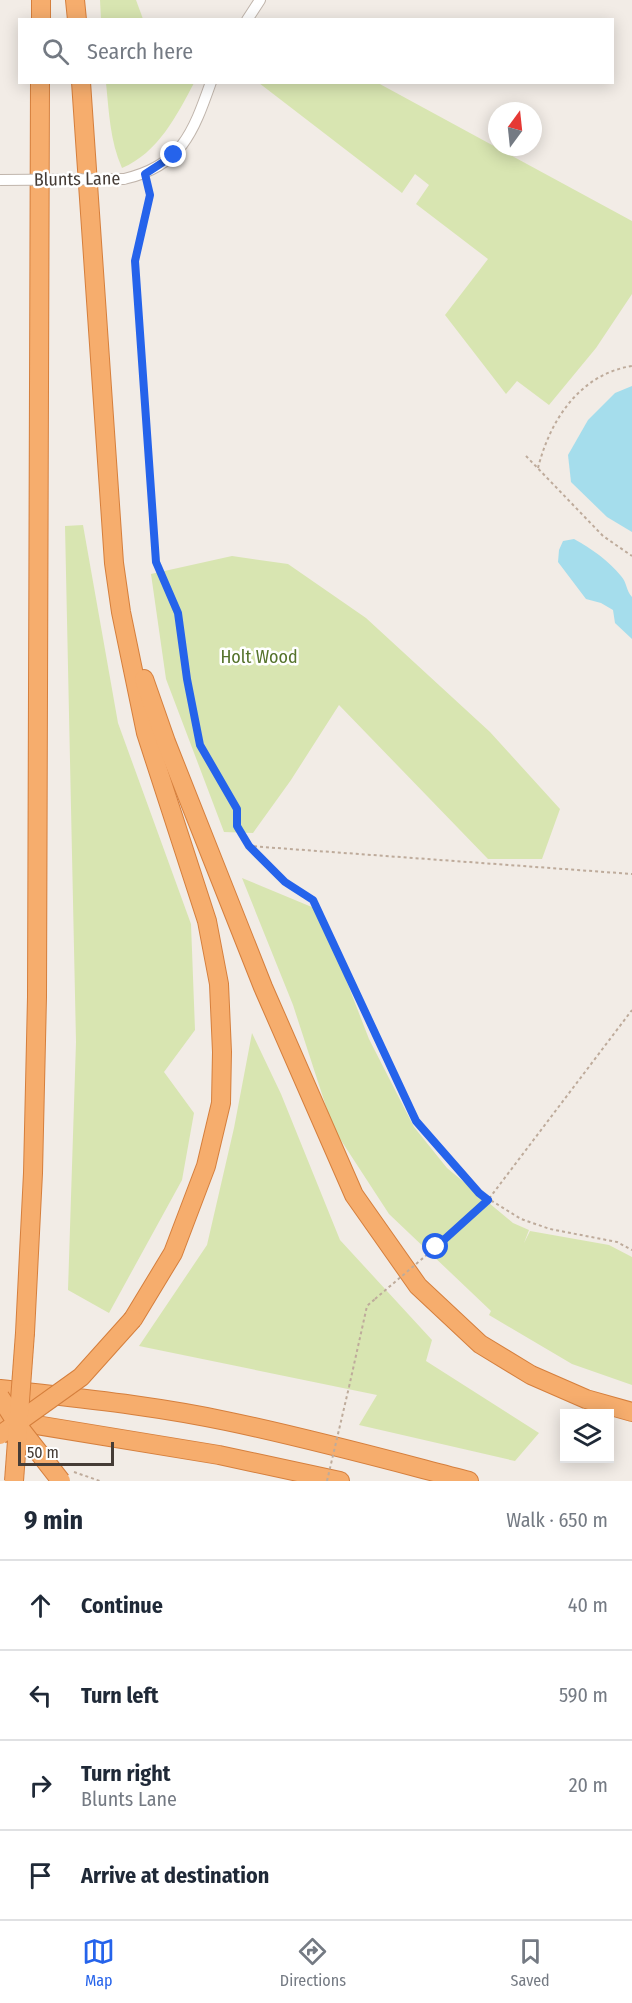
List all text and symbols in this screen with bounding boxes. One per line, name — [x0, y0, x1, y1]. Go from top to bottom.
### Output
search box — [18, 18, 614, 84]
icon: search — [39, 35, 72, 68]
text: Search here — [87, 38, 193, 65]
north arrow — [488, 102, 542, 156]
route end — [160, 141, 186, 167]
street label: Blunts Lane — [34, 167, 120, 191]
park label: Holt Wood — [220, 646, 298, 668]
route start — [422, 1233, 448, 1259]
map controls — [560, 1409, 614, 1463]
button: layers — [560, 1409, 614, 1463]
scale bar — [18, 1439, 114, 1466]
text: 50 m — [27, 1443, 59, 1462]
text: 9 min — [24, 1505, 83, 1536]
text: Walk · 650 m — [506, 1508, 608, 1532]
icon: ahead — [24, 1589, 57, 1622]
text: Continue — [81, 1592, 163, 1619]
text: 40 m — [568, 1593, 608, 1617]
icon: left — [24, 1679, 57, 1712]
text: Turn left — [81, 1682, 159, 1709]
text: 590 m — [559, 1683, 608, 1707]
text: Turn right — [81, 1760, 170, 1787]
icon: right — [24, 1769, 57, 1802]
text: 20 m — [569, 1773, 608, 1797]
text: Blunts Lane — [81, 1787, 177, 1811]
icon: arrive — [24, 1859, 57, 1892]
text: Arrive at destination — [81, 1862, 269, 1889]
tab: Map — [82, 1935, 115, 1990]
tab: Directions — [280, 1935, 346, 1990]
tab: Saved — [511, 1935, 550, 1990]

